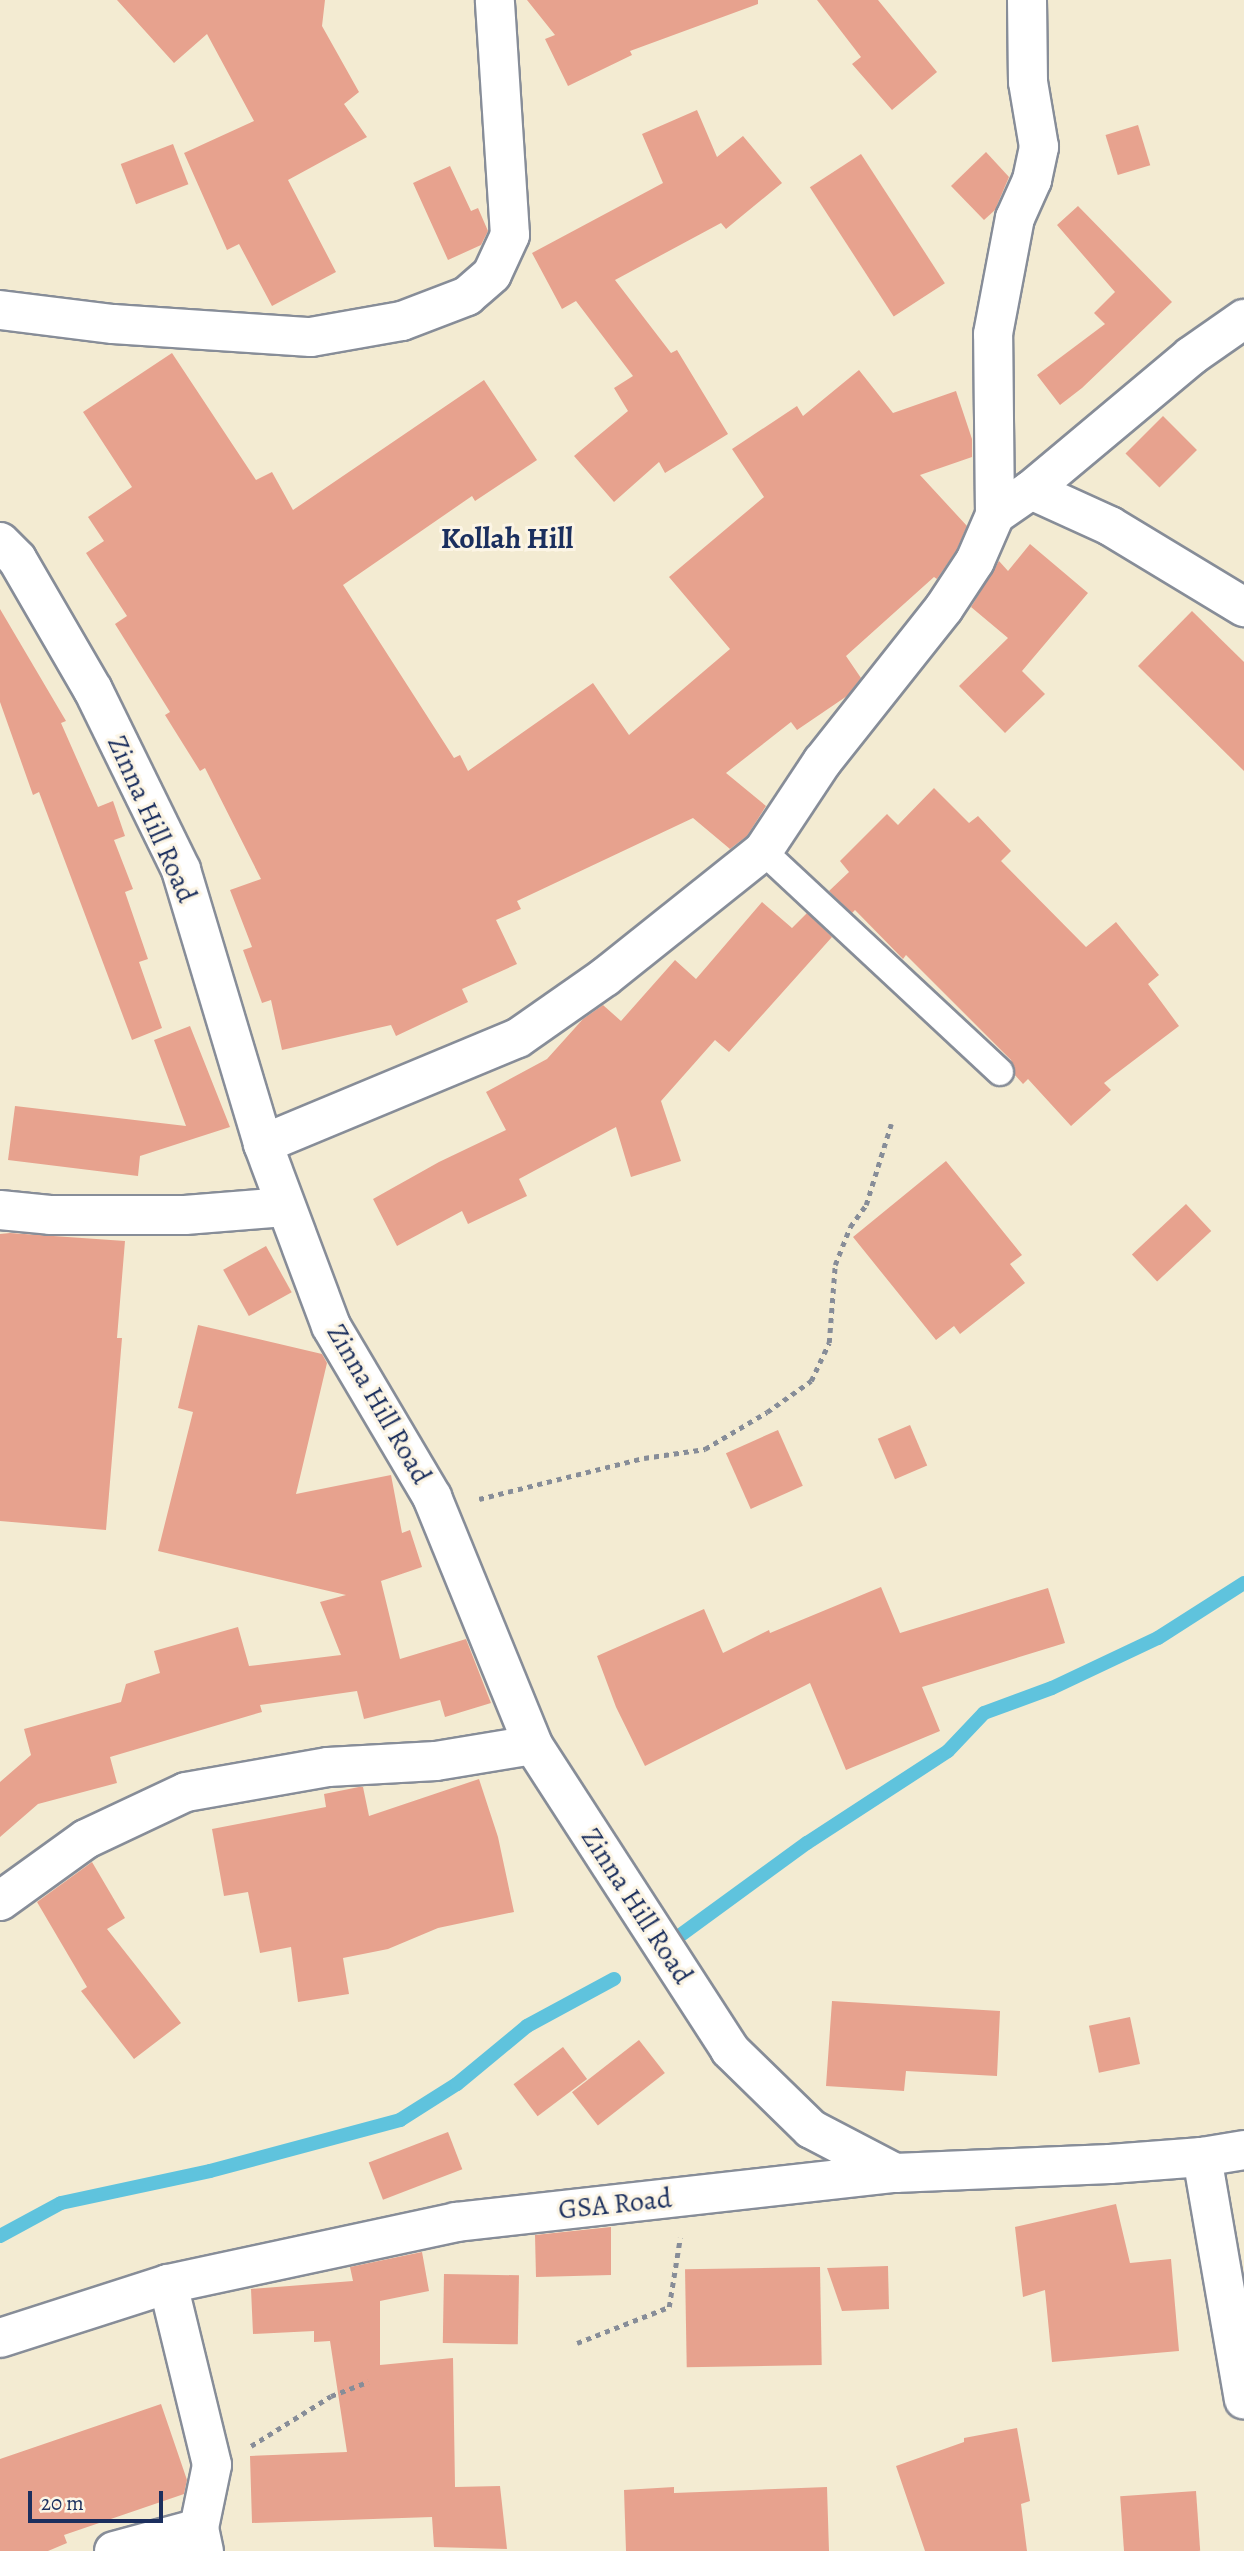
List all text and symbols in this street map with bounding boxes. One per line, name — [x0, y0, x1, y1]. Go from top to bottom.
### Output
district label: Kollah Hill — [441, 520, 573, 556]
street label: Zinna Hill Road — [100, 730, 204, 908]
street label: Zinna Hill Road — [320, 1318, 438, 1490]
street label: Zinna Hill Road — [574, 1822, 700, 1990]
street label: GSA Road — [557, 2181, 673, 2227]
scale bar — [32, 2478, 166, 2522]
text: 20 m — [41, 2489, 84, 2517]

